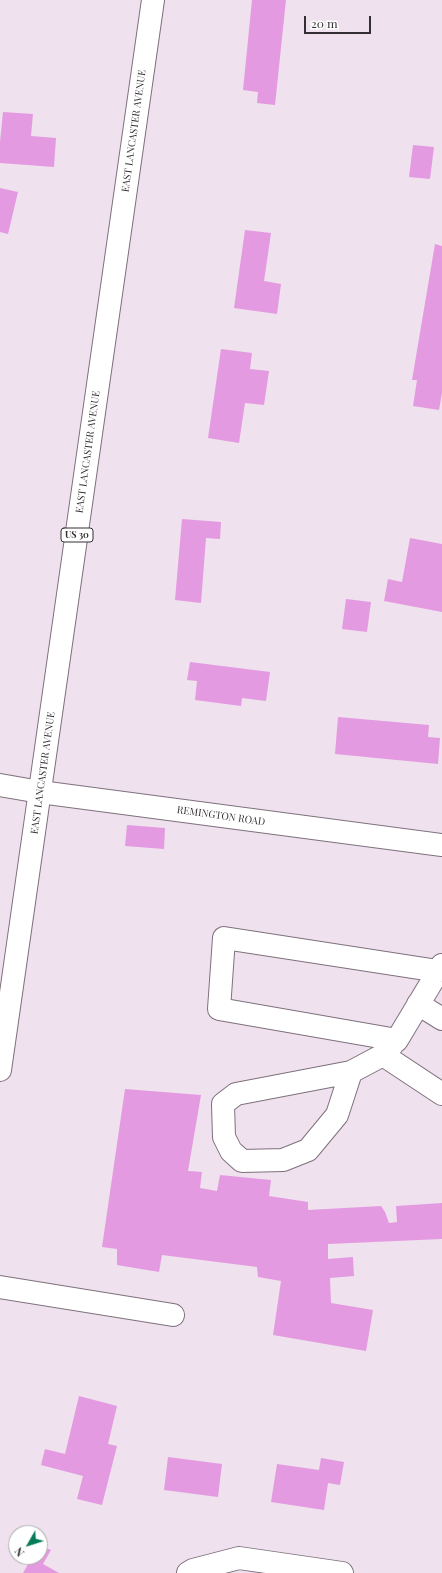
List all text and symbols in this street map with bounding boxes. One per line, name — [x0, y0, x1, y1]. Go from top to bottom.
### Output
scale bar — [306, 8, 373, 34]
text: 20 m — [311, 15, 338, 31]
street label: EAST LANCASTER AVENUE — [119, 69, 149, 193]
street label: EAST LANCASTER AVENUE — [73, 390, 103, 514]
road number: US 30 — [61, 528, 93, 542]
street label: EAST LANCASTER AVENUE — [28, 711, 58, 835]
street label: REMINGTON ROAD — [176, 804, 266, 828]
north arrow — [8, 1525, 48, 1565]
text: N — [11, 1544, 27, 1560]

